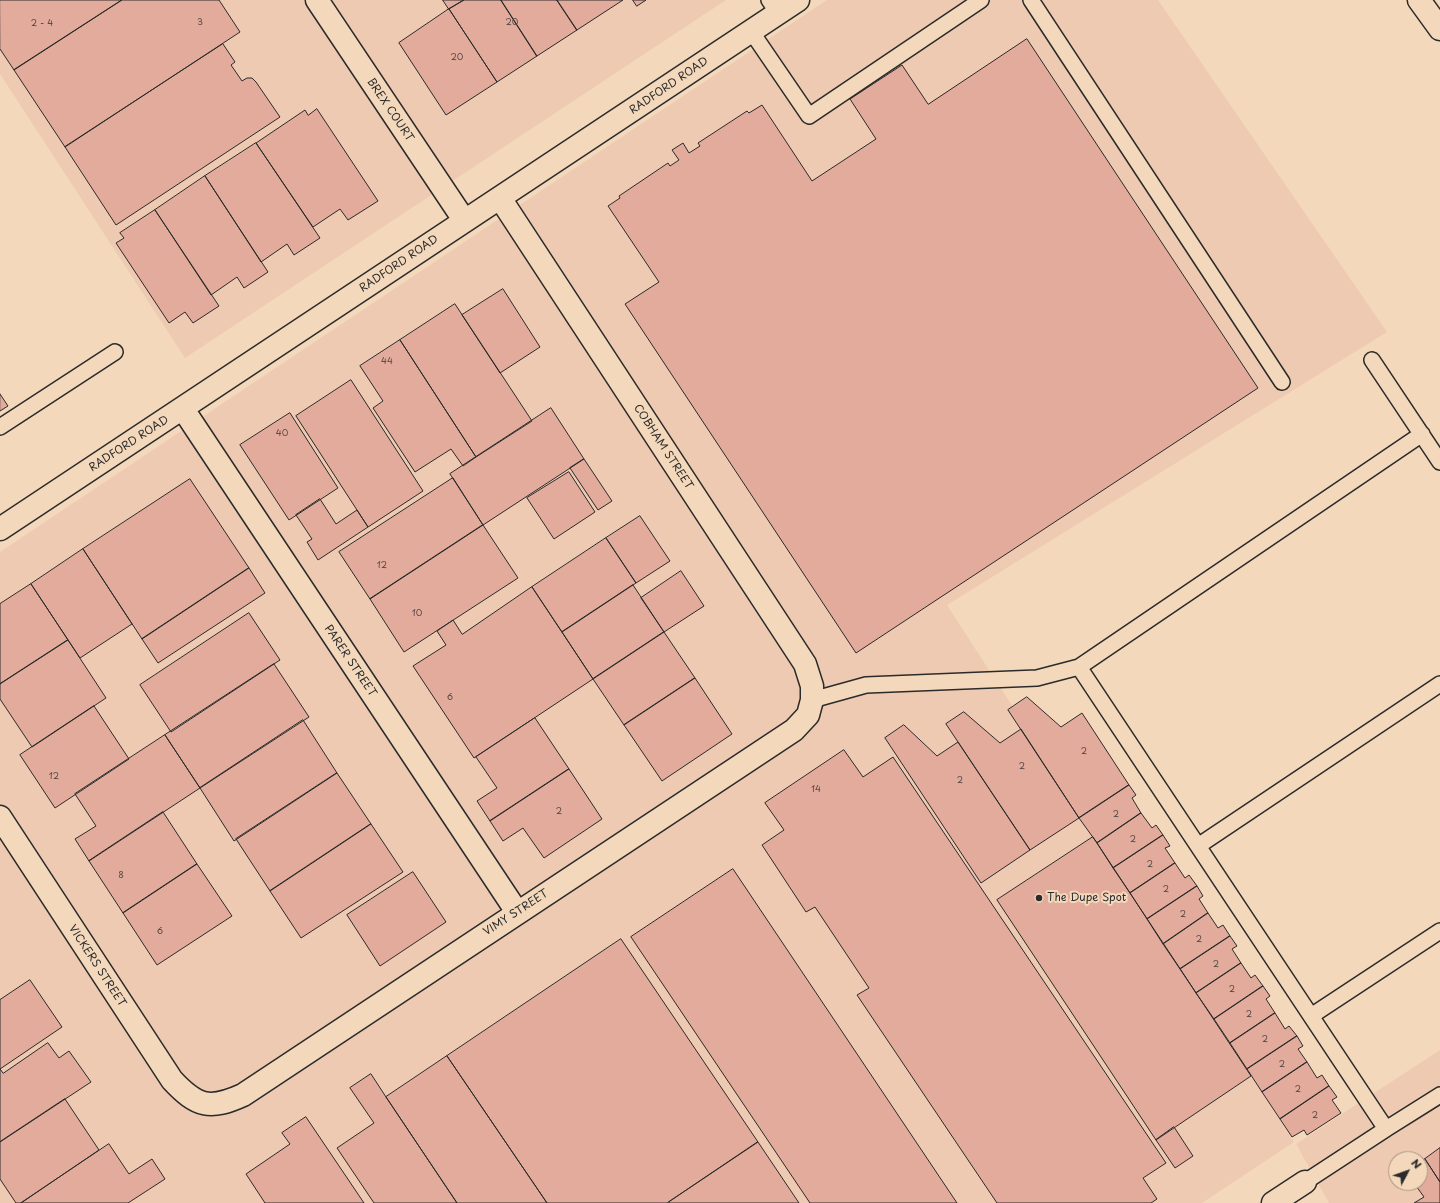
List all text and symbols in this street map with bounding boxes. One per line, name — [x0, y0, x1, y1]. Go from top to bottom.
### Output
house number: 3 — [197, 18, 203, 28]
house number: 20 — [506, 18, 518, 28]
house number: 2 - 4 — [31, 19, 53, 29]
house number: 20 — [451, 53, 463, 63]
street label: RADFORD ROAD — [627, 55, 711, 117]
street label: BREX COURT — [364, 76, 416, 144]
street label: RADFORD ROAD — [357, 233, 441, 295]
house number: 44 — [381, 357, 393, 367]
street label: COBHAM STREET — [631, 402, 695, 492]
street label: RADFORD ROAD — [87, 413, 171, 475]
house number: 40 — [276, 429, 288, 439]
house number: 12 — [377, 561, 387, 571]
house number: 10 — [412, 609, 422, 619]
street label: PARER STREET — [321, 623, 379, 699]
house number: 6 — [447, 693, 453, 703]
house number: 2 — [1081, 747, 1087, 757]
house number: 2 — [1019, 762, 1025, 772]
house number: 12 — [49, 772, 59, 782]
house number: 2 — [957, 776, 963, 786]
house number: 14 — [811, 785, 821, 795]
house number: 2 — [556, 807, 562, 817]
house number: 2 — [1113, 810, 1119, 820]
house number: 2 — [1130, 835, 1136, 845]
house number: 2 — [1147, 860, 1153, 870]
house number: 8 — [118, 871, 124, 881]
house number: 2 — [1163, 885, 1169, 895]
street label: VIMY STREET — [481, 887, 551, 939]
place label: The Dupe Spot — [1047, 891, 1126, 905]
marker: The Dupe Spot — [1034, 893, 1044, 903]
house number: 2 — [1180, 910, 1186, 920]
street label: VICKERS STREET — [66, 923, 128, 1009]
house number: 6 — [157, 927, 163, 937]
house number: 2 — [1196, 935, 1202, 945]
house number: 2 — [1213, 960, 1219, 970]
house number: 2 — [1229, 985, 1235, 995]
house number: 2 — [1246, 1010, 1252, 1020]
house number: 2 — [1262, 1035, 1268, 1045]
house number: 2 — [1279, 1060, 1285, 1070]
house number: 2 — [1295, 1085, 1301, 1095]
house number: 2 — [1312, 1111, 1318, 1121]
north arrow — [1388, 1151, 1428, 1191]
text: N — [1407, 1155, 1426, 1172]

